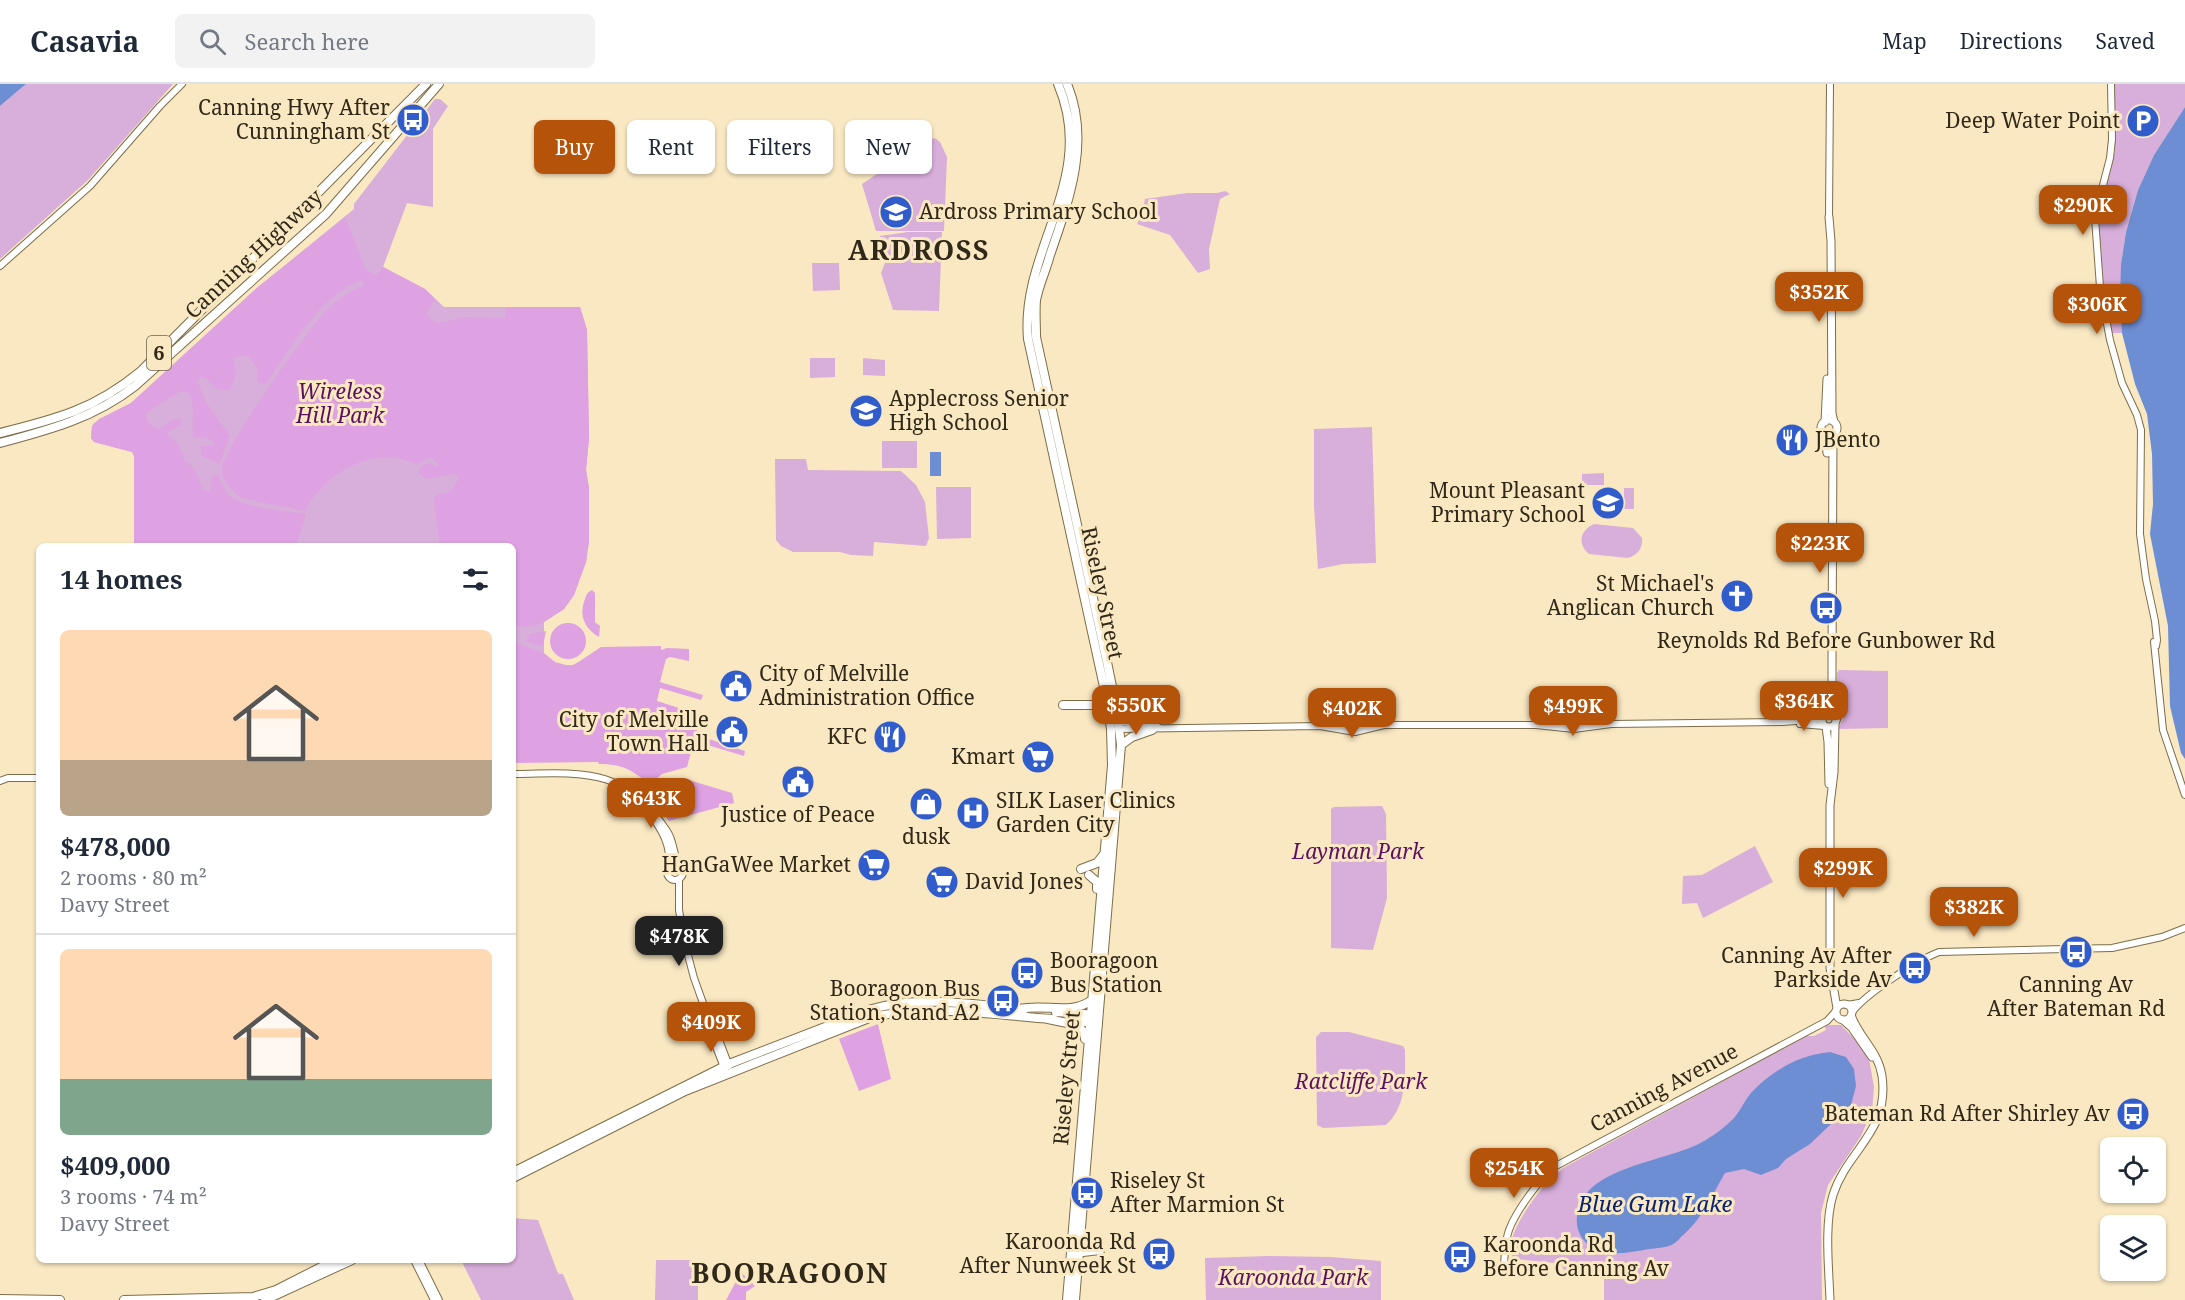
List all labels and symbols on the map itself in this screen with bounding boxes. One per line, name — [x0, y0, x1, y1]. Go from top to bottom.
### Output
place label: Canning Hwy After Cunningham St — [198, 93, 390, 145]
bus stop icon: Canning Hwy After Cunningham St — [395, 102, 431, 138]
parking icon: Deep Water Point — [2125, 103, 2161, 139]
place label: Deep Water Point — [1945, 106, 2120, 134]
street label: Canning Highway — [179, 182, 328, 324]
pin: $290K — [2041, 185, 2125, 236]
school or university icon: Ardross Primary School — [878, 194, 914, 230]
place label: Ardross Primary School — [919, 197, 1158, 225]
district label: ARDROSS — [848, 231, 990, 268]
pin: $352K — [1777, 272, 1861, 323]
pin: $306K — [2055, 284, 2139, 335]
road number: 6 — [147, 336, 171, 370]
park label: Wireless Hill Park — [295, 377, 385, 429]
place label: Applecross Senior High School — [889, 384, 1069, 436]
school or university icon: Applecross Senior High School — [848, 393, 884, 429]
restaurant icon: JBento — [1774, 422, 1810, 458]
place label: JBento — [1814, 425, 1881, 453]
place label: Mount Pleasant Primary School — [1429, 476, 1585, 528]
school or university icon: Mount Pleasant Primary School — [1590, 485, 1626, 521]
pin: $223K — [1778, 523, 1862, 574]
street label: Riseley Street — [1075, 524, 1131, 662]
place label: St Michael's Anglican Church — [1547, 569, 1714, 621]
church icon: St Michael's Anglican Church — [1719, 578, 1755, 614]
bus stop icon: Reynolds Rd Before Gunbower Rd — [1808, 590, 1844, 626]
place label: Reynolds Rd Before Gunbower Rd — [1657, 626, 1995, 654]
place label: City of Melville Administration Office — [759, 659, 975, 711]
public building icon: City of Melville Administration Office — [718, 668, 754, 704]
pin: $364K — [1762, 681, 1846, 732]
pin: $550K — [1094, 685, 1178, 736]
pin: $499K — [1531, 686, 1615, 737]
pin: $402K — [1310, 688, 1394, 739]
place label: City of Melville Town Hall — [559, 705, 709, 757]
public building icon: City of Melville Town Hall — [714, 714, 750, 750]
restaurant icon: KFC — [872, 719, 908, 755]
place label: KFC — [827, 722, 867, 750]
supermarket icon: Kmart — [1020, 739, 1056, 775]
place label: Kmart — [951, 742, 1015, 770]
public building icon: Justice of Peace — [780, 764, 816, 800]
pin: $643K — [609, 778, 693, 829]
shop icon: dusk — [908, 786, 944, 822]
place label: SILK Laser Clinics Garden City — [996, 786, 1176, 838]
hospital icon: SILK Laser Clinics Garden City — [955, 795, 991, 831]
place label: Justice of Peace — [720, 800, 875, 828]
place label: dusk — [902, 822, 951, 850]
park label: Layman Park — [1291, 837, 1425, 865]
supermarket icon: HanGaWee Market — [856, 847, 892, 883]
pin: $299K — [1801, 848, 1885, 899]
place label: HanGaWee Market — [662, 850, 851, 878]
supermarket icon: David Jones — [924, 864, 960, 900]
place label: David Jones — [965, 867, 1083, 895]
pin: $382K — [1932, 887, 2016, 938]
pin: $478K — [637, 916, 721, 967]
bus stop icon: Canning Av After Bateman Rd — [2058, 934, 2094, 970]
place label: Canning Av After Parkside Av — [1721, 941, 1893, 993]
place label: Booragoon Bus Station — [1050, 946, 1162, 998]
bus stop icon: Canning Av After Parkside Av — [1897, 950, 1933, 986]
bus stop icon: Booragoon Bus Station — [1009, 955, 1045, 991]
place label: Canning Av After Bateman Rd — [1987, 970, 2165, 1022]
place label: Booragoon Bus Station, Stand A2 — [810, 974, 980, 1026]
bus stop icon: Booragoon Bus Station, Stand A2 — [985, 983, 1021, 1019]
pin: $409K — [669, 1002, 753, 1053]
street label: Riseley Street — [1046, 1010, 1086, 1146]
street label: Canning Avenue — [1585, 1036, 1742, 1138]
park label: Ratcliffe Park — [1294, 1067, 1428, 1095]
bus stop icon: Bateman Rd After Shirley Av — [2115, 1096, 2151, 1132]
place label: Bateman Rd After Shirley Av — [1824, 1099, 2111, 1127]
pin: $254K — [1472, 1148, 1556, 1199]
place label: Riseley St After Marmion St — [1110, 1166, 1284, 1218]
bus stop icon: Riseley St After Marmion St — [1069, 1175, 1105, 1211]
water label: Blue Gum Lake — [1577, 1188, 1732, 1218]
place label: Karoonda Rd After Nunweek St — [959, 1227, 1136, 1279]
place label: Karoonda Rd Before Canning Av — [1483, 1230, 1670, 1282]
bus stop icon: Karoonda Rd After Nunweek St — [1141, 1236, 1177, 1272]
bus stop icon: Karoonda Rd Before Canning Av — [1442, 1239, 1478, 1275]
district label: BOORAGOON — [691, 1254, 889, 1291]
park label: Karoonda Park — [1217, 1263, 1369, 1291]

